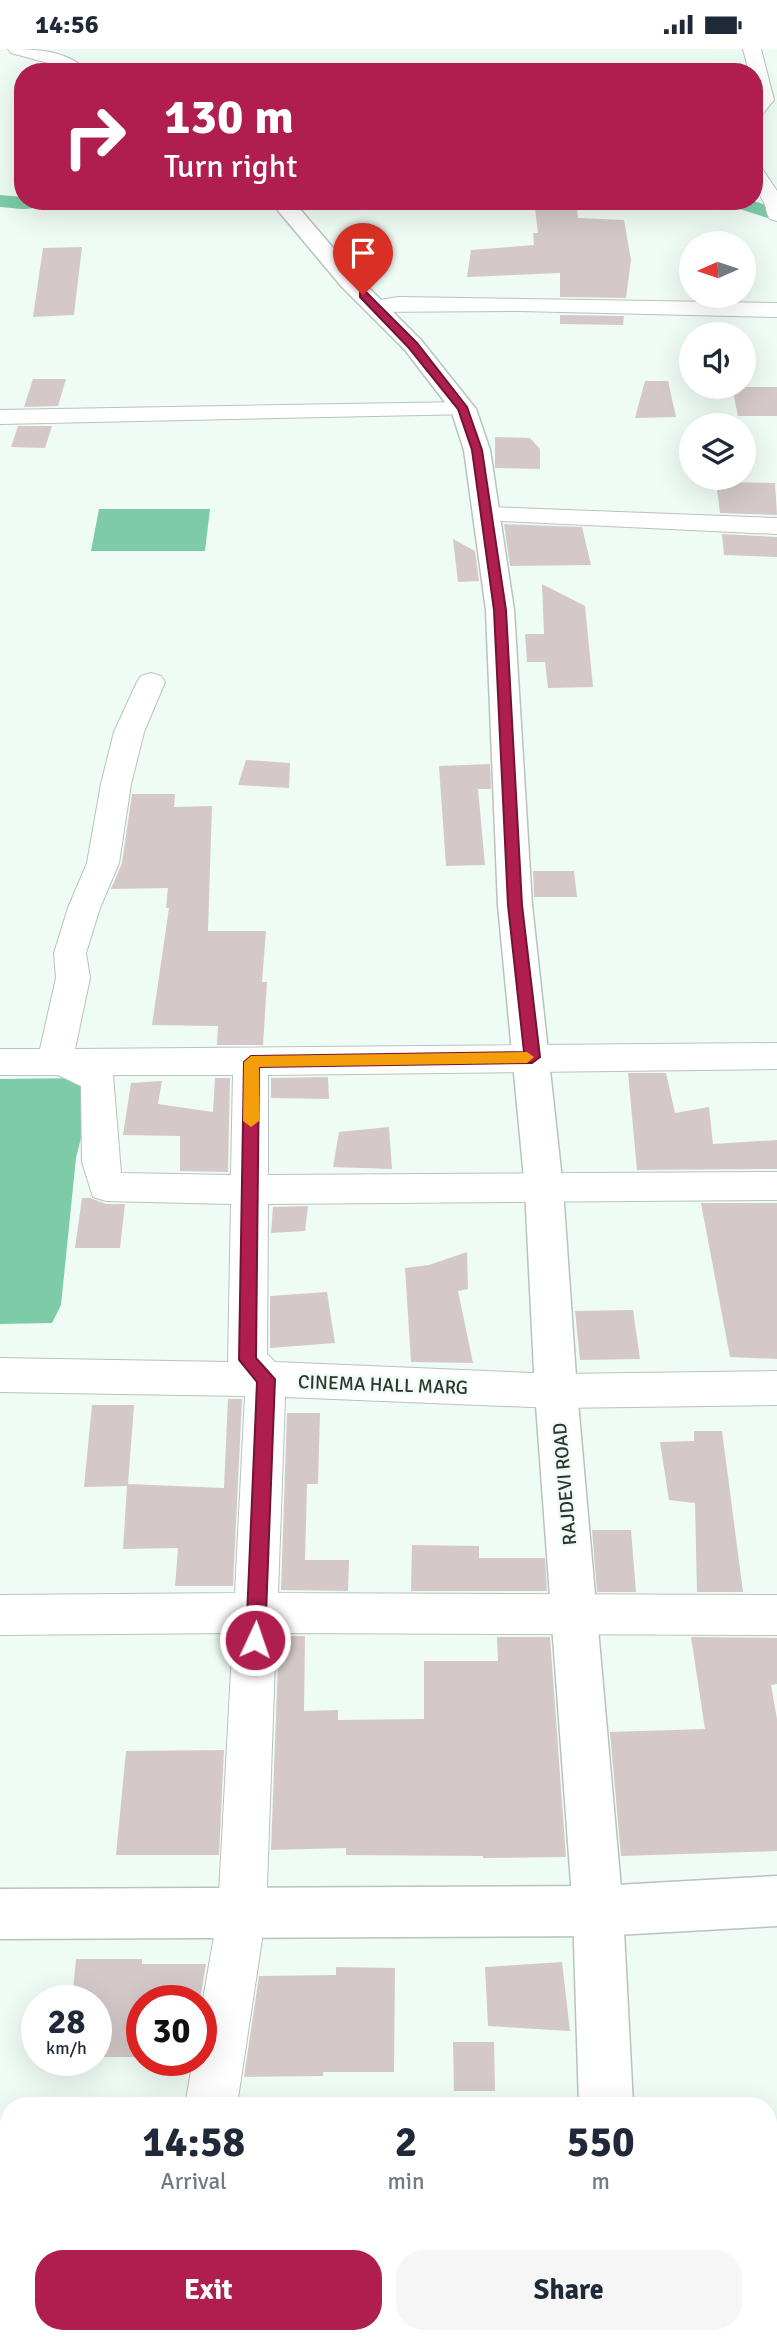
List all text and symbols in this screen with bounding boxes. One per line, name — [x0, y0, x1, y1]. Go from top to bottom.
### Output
text: 14:56 — [35, 9, 99, 41]
text: 130 m — [164, 87, 294, 147]
icon: right — [49, 91, 140, 182]
text: Turn right — [164, 147, 297, 186]
pin — [333, 223, 393, 295]
north arrow — [679, 231, 756, 308]
map controls — [679, 231, 756, 490]
icon: arrive — [344, 234, 382, 272]
button: sound — [679, 322, 756, 399]
button: layers — [679, 413, 756, 490]
street label: CINEMA HALL MARG — [297, 1370, 468, 1400]
street label: RAJDEVI ROAD — [548, 1422, 582, 1546]
position arrow — [218, 1603, 292, 1677]
speed limit sign: 30 — [126, 1985, 217, 2076]
text: 28 — [48, 2000, 85, 2043]
text: km/h — [46, 2037, 87, 2059]
text: 14:58 — [142, 2117, 245, 2168]
text: 2 — [395, 2117, 417, 2168]
text: 550 — [567, 2117, 635, 2168]
text: Arrival — [161, 2167, 227, 2196]
text: min — [387, 2167, 425, 2196]
text: m — [592, 2167, 610, 2196]
button: Exit — [35, 2250, 382, 2330]
button: Share — [396, 2250, 742, 2330]

